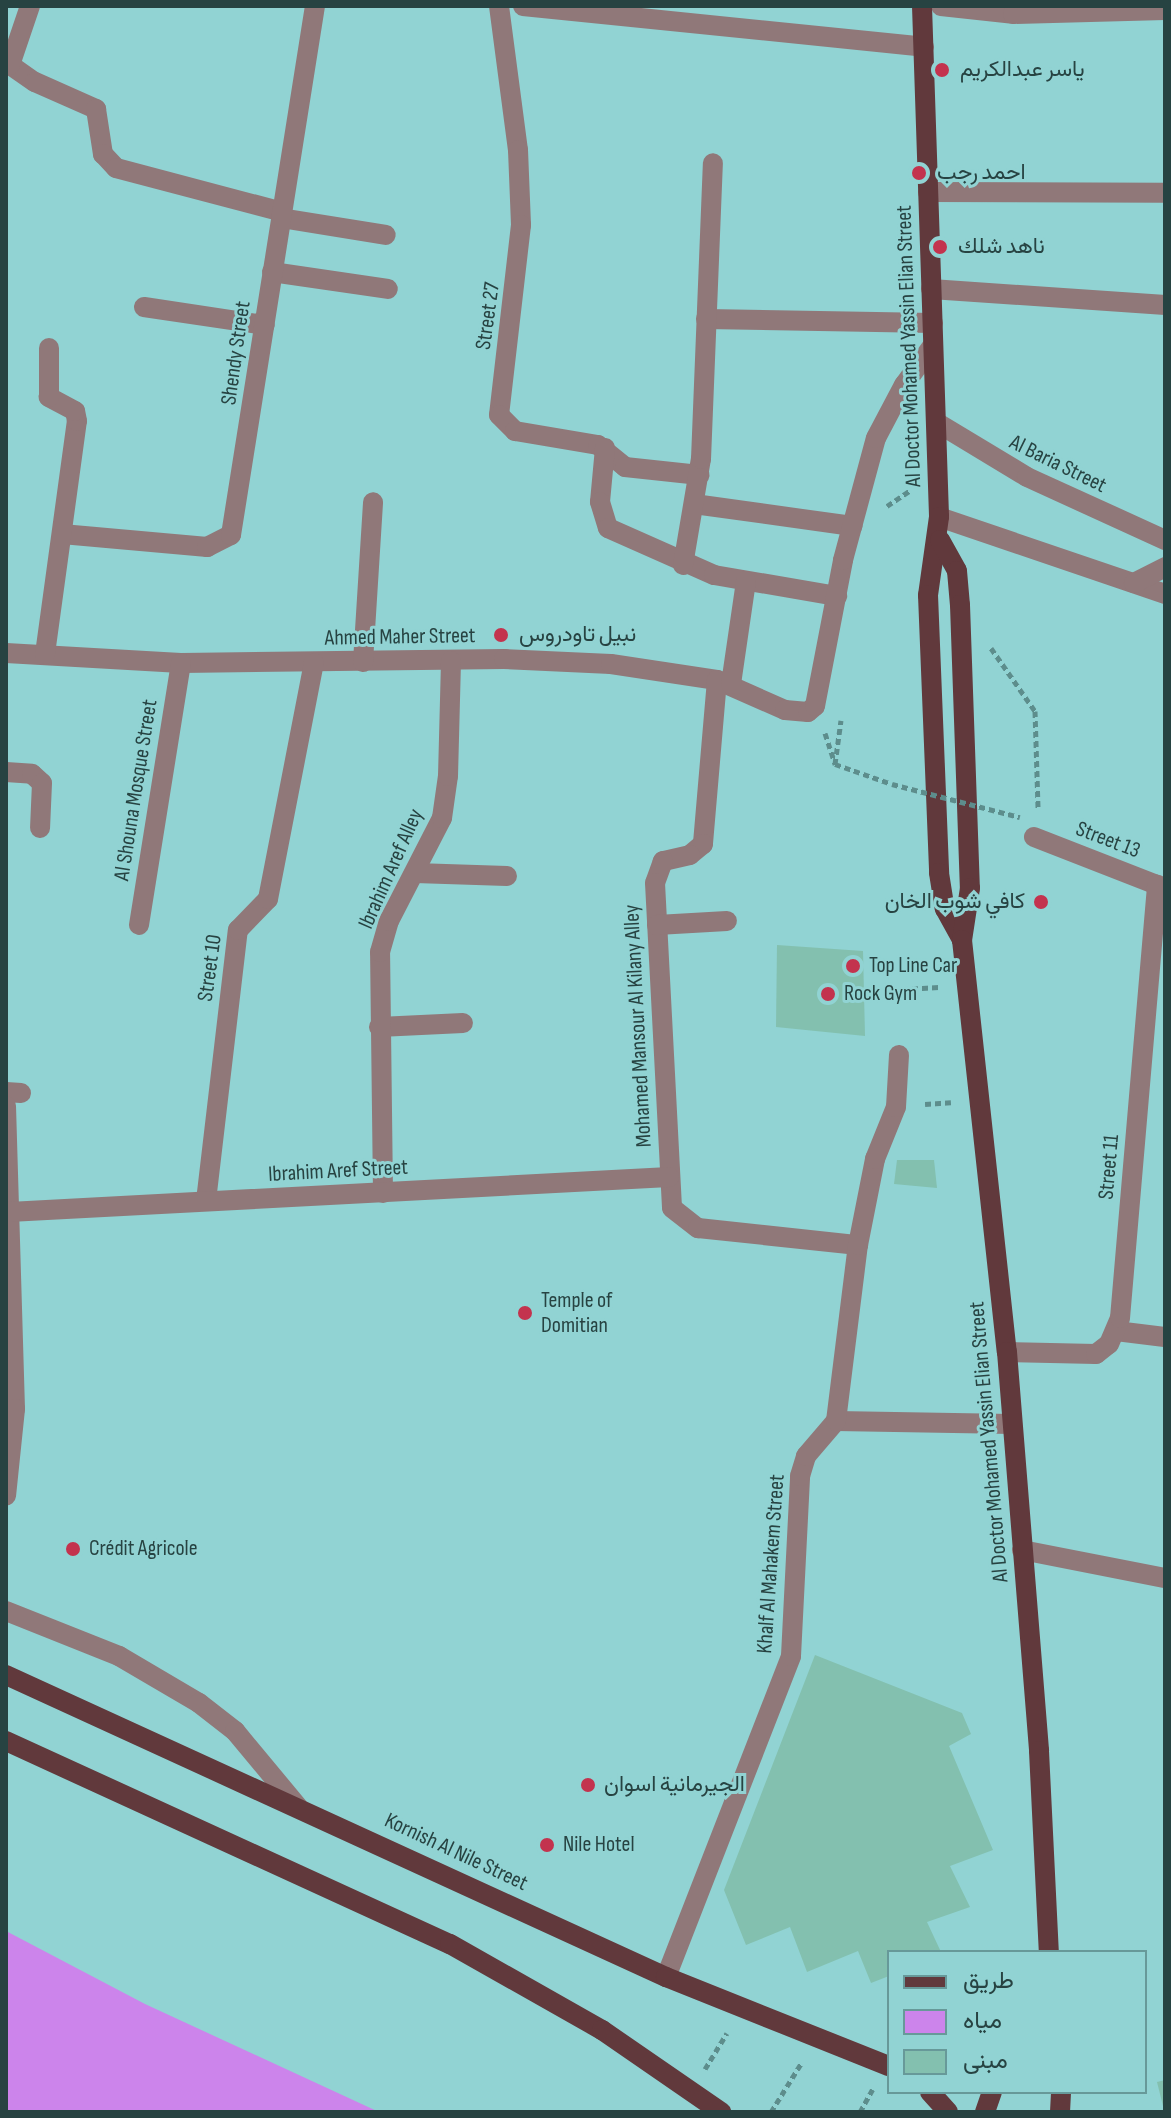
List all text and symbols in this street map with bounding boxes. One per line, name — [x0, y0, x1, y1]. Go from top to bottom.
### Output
place label: ياسر عبدالكريم — [960, 57, 1085, 83]
marker: ياسر عبدالكريم — [931, 59, 953, 81]
place label: احمد رجب — [937, 160, 1026, 186]
marker: احمد رجب — [908, 162, 930, 184]
street label: Al Doctor Mohamed Yassin Elian Street — [891, 205, 927, 487]
place label: ناهد شلك — [958, 234, 1045, 260]
marker: ناهد شلك — [929, 236, 951, 258]
street label: Street 27 — [470, 281, 506, 351]
street label: Shendy Street — [216, 299, 256, 407]
street label: Al Baria Street — [1005, 429, 1111, 499]
street label: Ahmed Maher Street — [324, 622, 476, 652]
place label: نبيل تاودروس — [519, 622, 636, 648]
marker: نبيل تاودروس — [490, 624, 512, 646]
street label: Al Shouna Mosque Street — [109, 698, 163, 882]
street label: Ibrahim Aref Alley — [353, 805, 429, 933]
street label: Street 13 — [1072, 816, 1144, 864]
place label: كافي شوب الخان — [885, 889, 1025, 915]
marker: كافي شوب الخان — [1032, 893, 1050, 911]
street label: Mohamed Mansour Al Kilany Alley — [618, 904, 658, 1148]
street label: Street 10 — [192, 933, 228, 1003]
place label: Top Line Car — [869, 953, 957, 979]
marker: Top Line Car — [844, 957, 862, 975]
place label: Rock Gym — [844, 981, 917, 1007]
marker: Rock Gym — [819, 985, 837, 1003]
street label: Street 11 — [1093, 1133, 1125, 1201]
street label: Ibrahim Aref Street — [267, 1154, 409, 1188]
place label: Temple of Domitian — [541, 1287, 612, 1338]
street label: Al Doctor Mohamed Yassin Elian Street — [964, 1300, 1014, 1584]
marker: Temple of Domitian — [516, 1304, 534, 1322]
street label: Khalf Al Mahakem Street — [752, 1474, 790, 1654]
place label: Crédit Agricole — [89, 1536, 198, 1562]
marker: Crédit Agricole — [64, 1540, 82, 1558]
place label: الجيرمانية اسوان — [604, 1772, 745, 1798]
marker: الجيرمانية اسوان — [579, 1776, 597, 1794]
street label: Kornish Al Nile Street — [380, 1807, 532, 1897]
place label: Nile Hotel — [563, 1832, 635, 1858]
marker: Nile Hotel — [538, 1836, 556, 1854]
legend — [887, 1950, 1147, 2094]
text: طريق — [963, 1966, 1014, 1995]
text: مياه — [963, 2006, 1002, 2035]
text: مبنى — [963, 2046, 1008, 2075]

